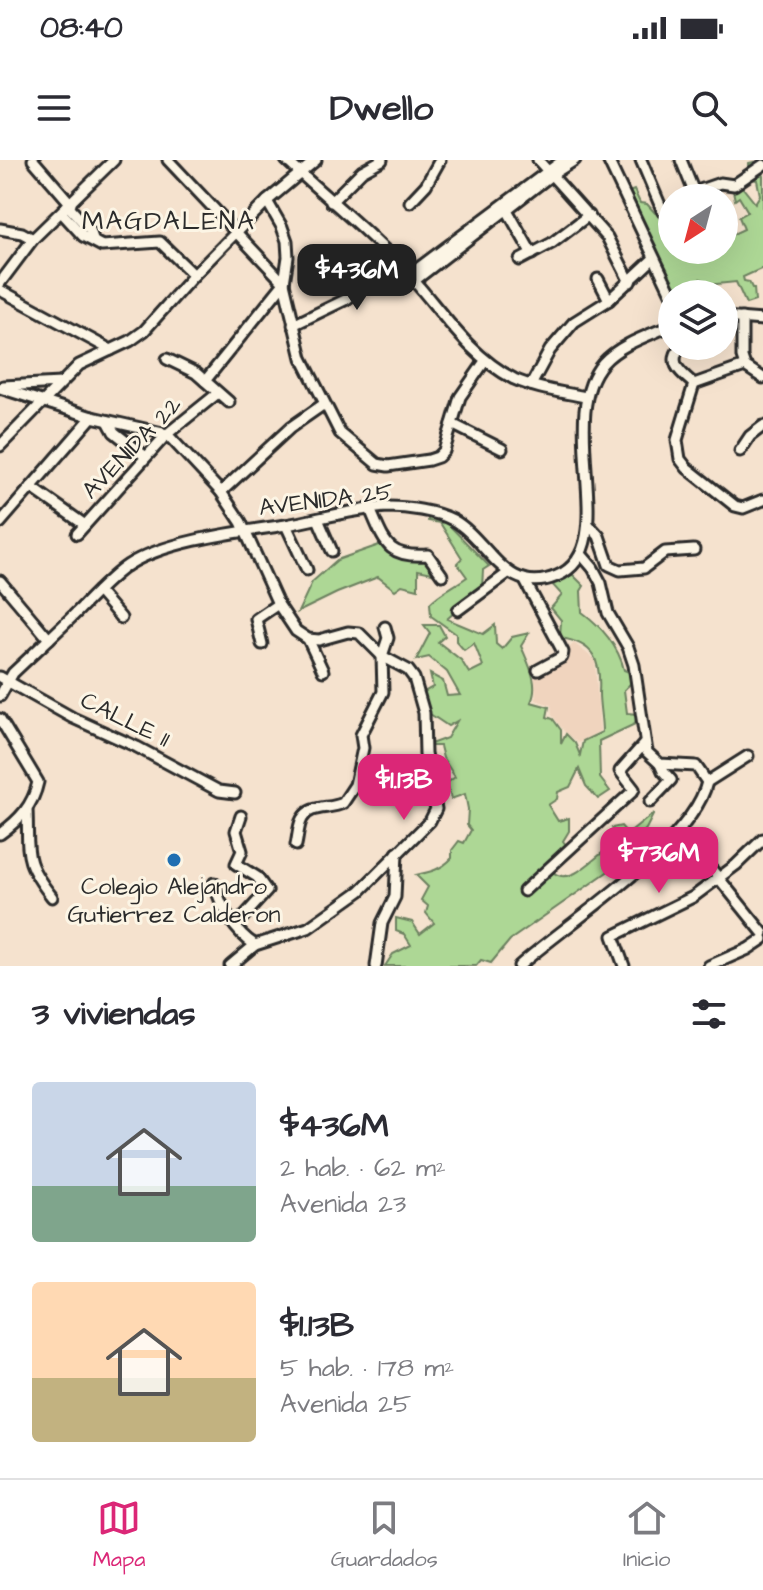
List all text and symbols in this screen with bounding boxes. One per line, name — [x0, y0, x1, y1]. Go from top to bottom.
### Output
text: 08:40 — [40, 7, 123, 49]
text: Dwello — [330, 83, 433, 134]
icon: menu — [32, 86, 76, 130]
icon: search — [687, 86, 731, 130]
north arrow — [658, 184, 738, 264]
map controls — [658, 184, 738, 360]
district label: MAGDALENA — [82, 203, 256, 239]
pin: $436M — [301, 244, 413, 312]
text: $436M — [315, 252, 399, 288]
button: layers — [658, 280, 738, 360]
street label: AVENIDA 22 — [74, 389, 190, 507]
street label: AVENIDA 25 — [257, 475, 395, 525]
street label: CALLE 11 — [75, 684, 175, 756]
pin: $1.13B — [339, 754, 469, 822]
text: $1.13B — [376, 762, 432, 798]
pin: $736M — [603, 827, 715, 895]
text: $736M — [618, 835, 700, 871]
marker: Colegio Alejandro Gutierrez Calderon — [165, 851, 183, 869]
place label: Colegio Alejandro Gutierrez Calderon — [67, 870, 281, 932]
text: 3 viviendas — [32, 990, 196, 1038]
icon: filters — [687, 992, 731, 1036]
text: $436M — [280, 1102, 389, 1150]
icon: home — [96, 1114, 192, 1210]
text: 2 hab. · 62 m² — [280, 1150, 446, 1186]
text: Avenida 23 — [280, 1186, 406, 1222]
text: $1.13B — [280, 1302, 354, 1350]
icon: home — [96, 1314, 192, 1410]
text: 5 hab. · 178 m² — [280, 1350, 454, 1386]
text: Avenida 25 — [280, 1386, 411, 1422]
tab: Mapa — [93, 1496, 146, 1575]
tab: Guardados — [331, 1496, 438, 1575]
tab: Inicio — [623, 1496, 670, 1575]

